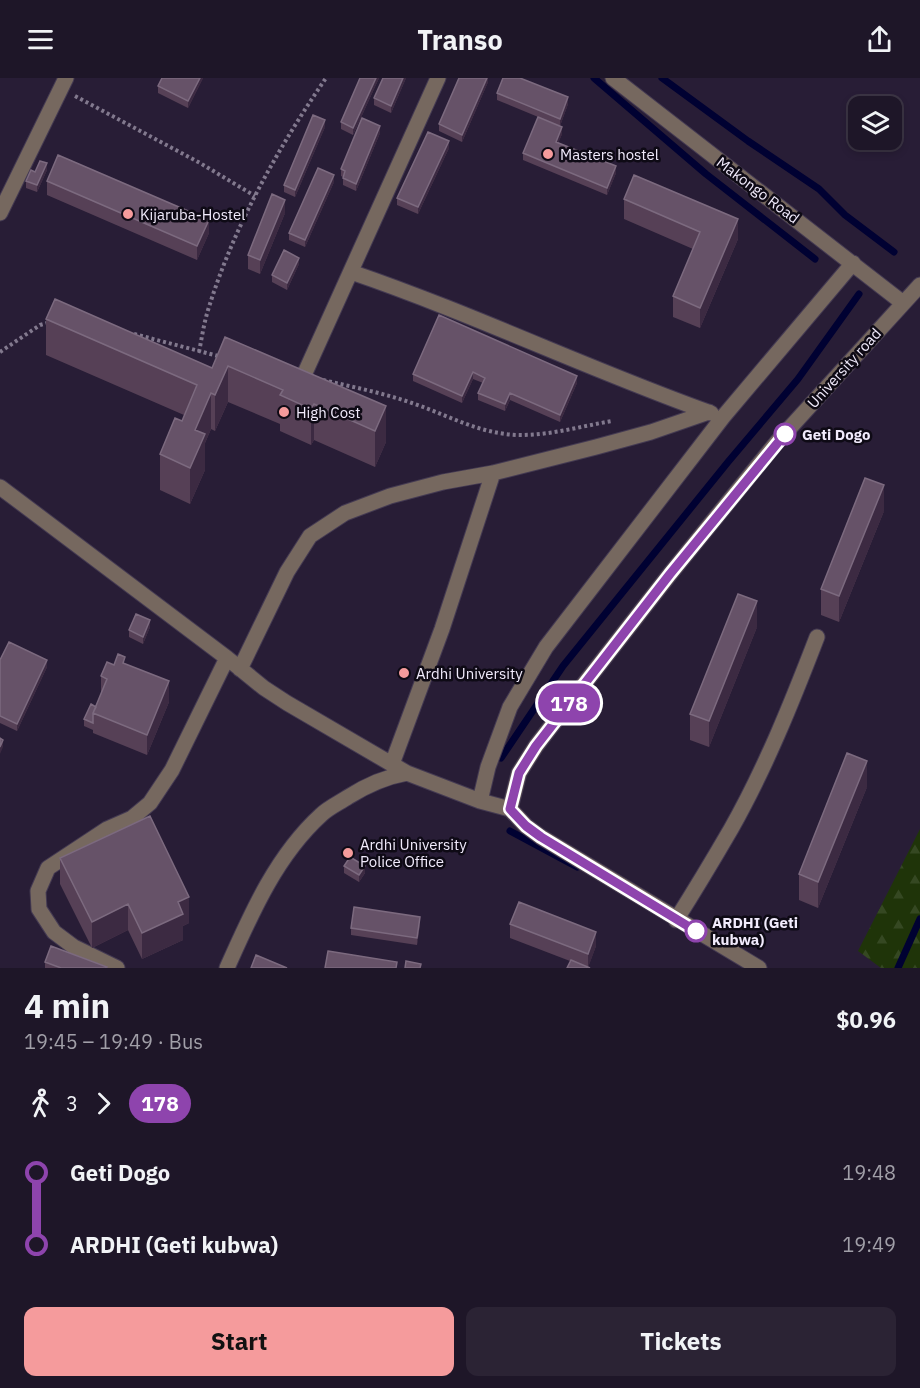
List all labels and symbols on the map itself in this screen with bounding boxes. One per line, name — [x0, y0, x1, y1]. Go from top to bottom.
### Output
place label: Masters hostel — [560, 145, 659, 164]
marker: Masters hostel — [541, 147, 555, 161]
street label: Makongo Road — [713, 153, 803, 227]
place label: Kijaruba-Hostel — [140, 205, 245, 224]
marker: Kijaruba-Hostel — [121, 207, 135, 221]
street label: University road — [803, 324, 885, 412]
place label: High Cost — [296, 403, 361, 422]
marker: High Cost — [277, 405, 291, 419]
marker: Geti Dogo — [774, 423, 796, 445]
place label: Geti Dogo — [802, 425, 870, 444]
place label: Ardhi University — [416, 664, 523, 683]
marker: Ardhi University — [397, 666, 411, 680]
line badge: 178 — [534, 684, 604, 722]
place label: Ardhi University Police Office — [360, 835, 467, 871]
marker: Ardhi University Police Office — [341, 846, 355, 860]
place label: ARDHI (Geti kubwa) — [712, 913, 798, 949]
marker: ARDHI (Geti kubwa) — [685, 920, 707, 942]

